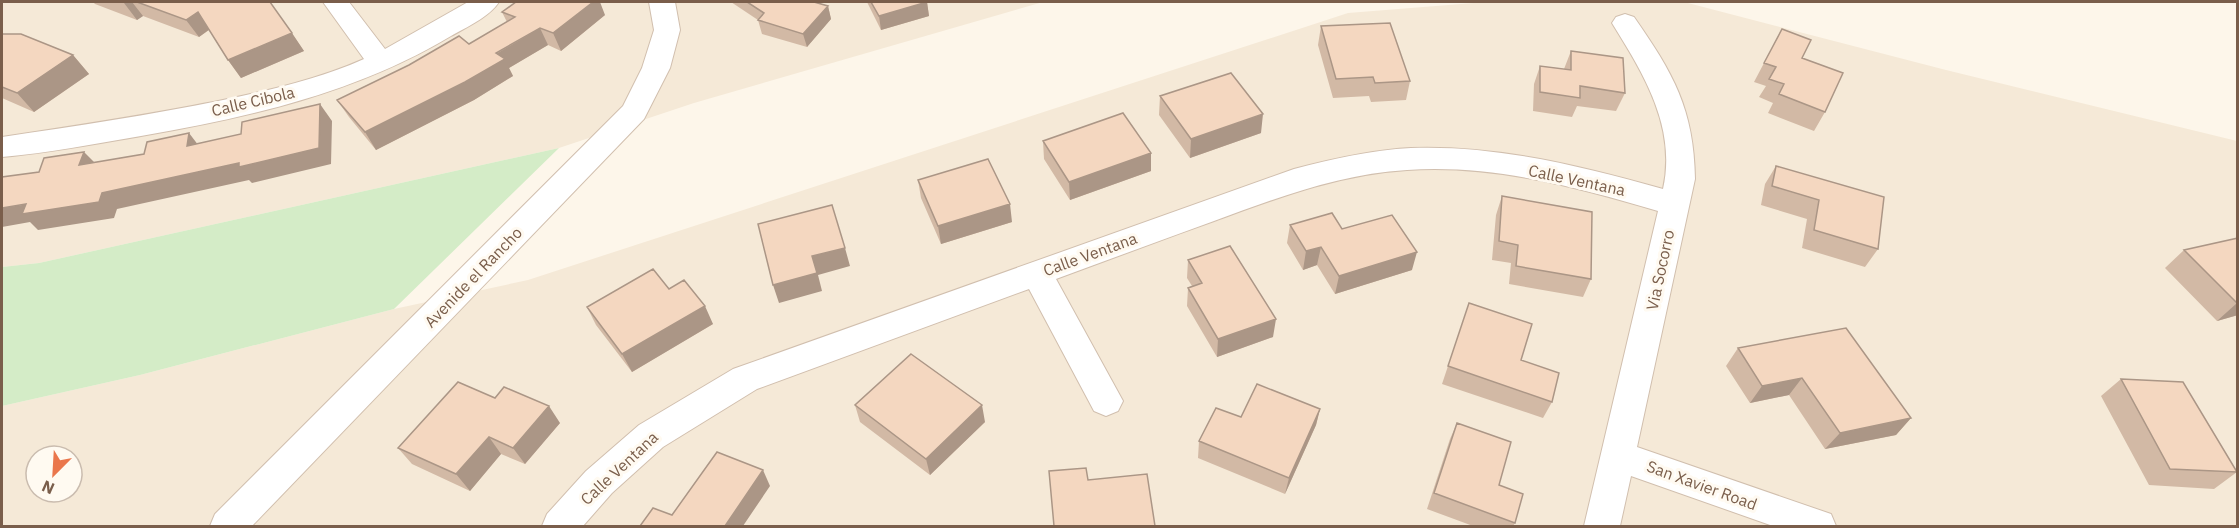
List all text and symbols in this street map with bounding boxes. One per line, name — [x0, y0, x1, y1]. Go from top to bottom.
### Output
street label: Calle Cibola — [209, 82, 297, 120]
street label: Calle Ventana — [1527, 160, 1628, 200]
street label: Avenide el Rancho — [420, 223, 526, 331]
street label: Calle Ventana — [1040, 228, 1140, 280]
street label: Via Socorro — [1642, 228, 1678, 312]
street label: Calle Ventana — [576, 427, 662, 509]
north arrow — [24, 444, 84, 504]
street label: San Xavier Road — [1644, 456, 1760, 514]
text: N — [39, 476, 57, 499]

